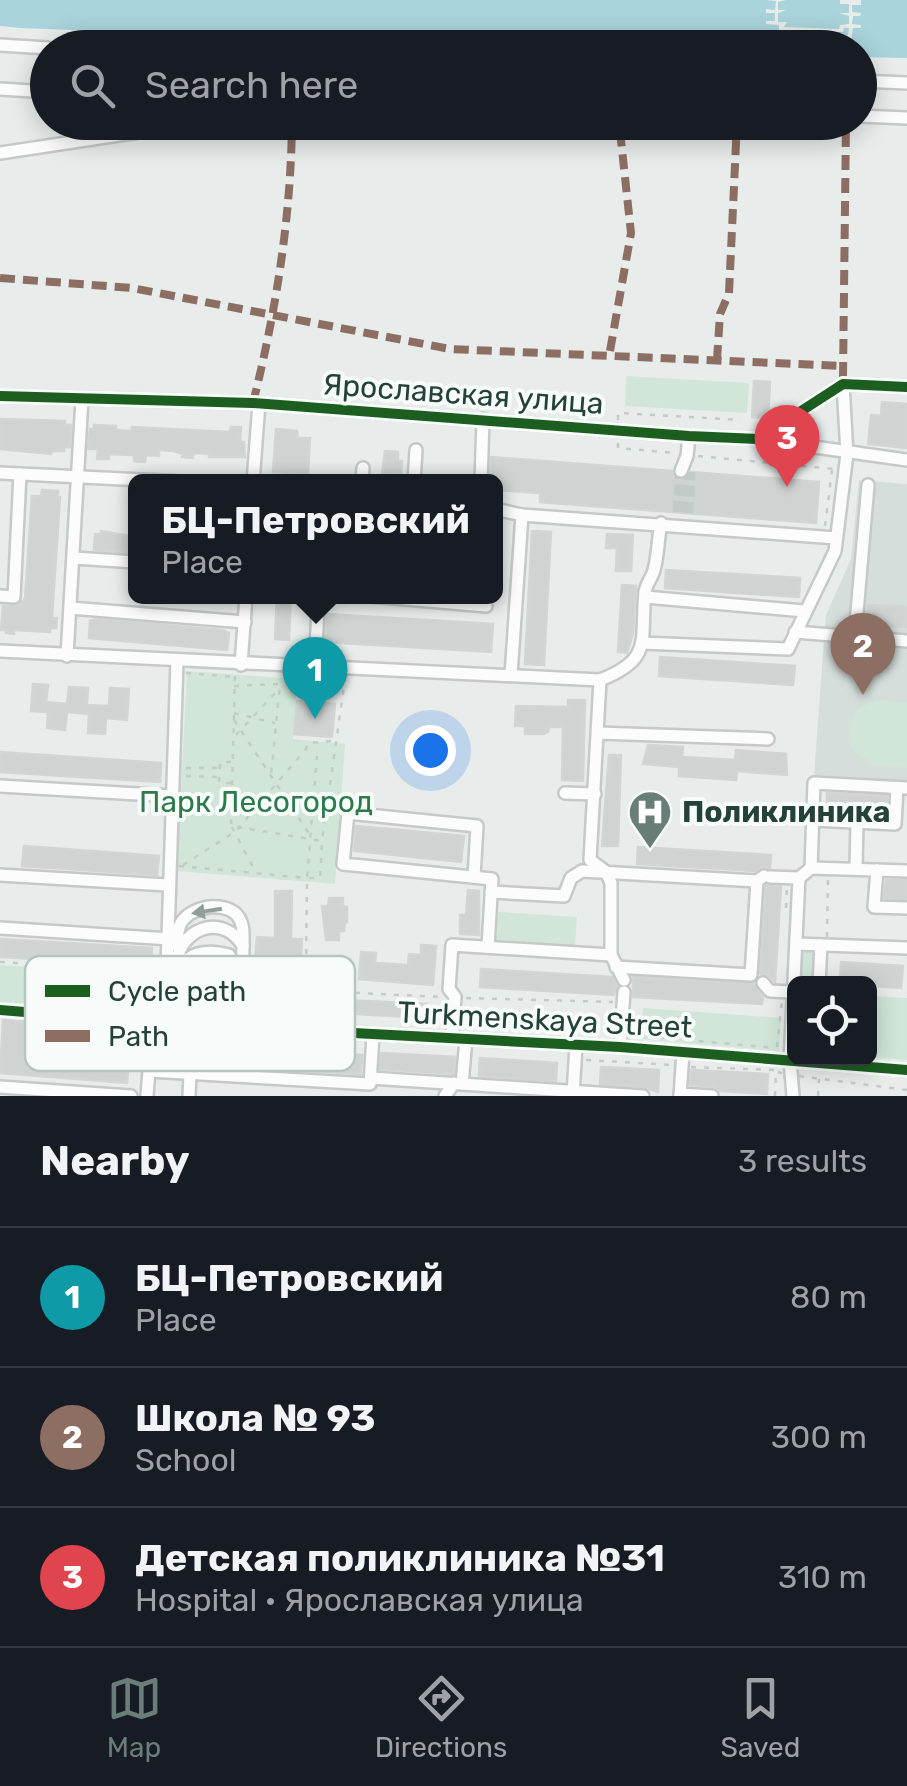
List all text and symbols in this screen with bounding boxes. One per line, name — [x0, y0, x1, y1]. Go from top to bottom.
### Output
search box — [30, 30, 877, 140]
icon: search — [65, 58, 120, 113]
text: Search here — [145, 62, 358, 108]
street label: Ярославская улица — [321, 366, 605, 422]
pin: 3 — [754, 404, 820, 487]
popup — [128, 474, 503, 604]
text: БЦ-Петровский — [161, 497, 470, 543]
text: Place — [161, 543, 243, 581]
pin: 2 — [830, 612, 896, 695]
pin: 1 — [282, 636, 348, 719]
your location — [405, 725, 456, 776]
park label: Парк Лесогород — [139, 784, 373, 820]
hospital icon: Поликлиника — [627, 789, 673, 850]
place label: Поликлиника — [682, 794, 891, 830]
one-way arrow — [191, 903, 222, 919]
legend — [25, 956, 355, 1071]
text: Cycle path — [108, 975, 246, 1008]
map controls — [787, 976, 877, 1066]
button: locate — [787, 976, 877, 1066]
street label: Turkmenskaya Street — [397, 994, 693, 1046]
text: Path — [108, 1020, 169, 1053]
text: Nearby — [40, 1136, 190, 1186]
text: 3 results — [738, 1142, 867, 1180]
text: БЦ-Петровский — [135, 1255, 443, 1301]
text: 1 — [65, 1278, 80, 1316]
text: 80 m — [790, 1278, 867, 1316]
text: Place — [135, 1301, 217, 1339]
text: Школа № 93 — [135, 1395, 376, 1441]
text: 2 — [62, 1418, 83, 1456]
text: 300 m — [771, 1418, 867, 1456]
text: School — [135, 1441, 237, 1479]
text: Детская поликлиника №31 — [135, 1535, 665, 1581]
text: 3 — [62, 1558, 83, 1596]
text: 310 m — [778, 1558, 867, 1596]
text: Hospital · Ярославская улица — [135, 1581, 584, 1619]
tab: Map — [107, 1671, 162, 1764]
tab: Directions — [375, 1671, 507, 1764]
tab: Saved — [720, 1671, 800, 1764]

